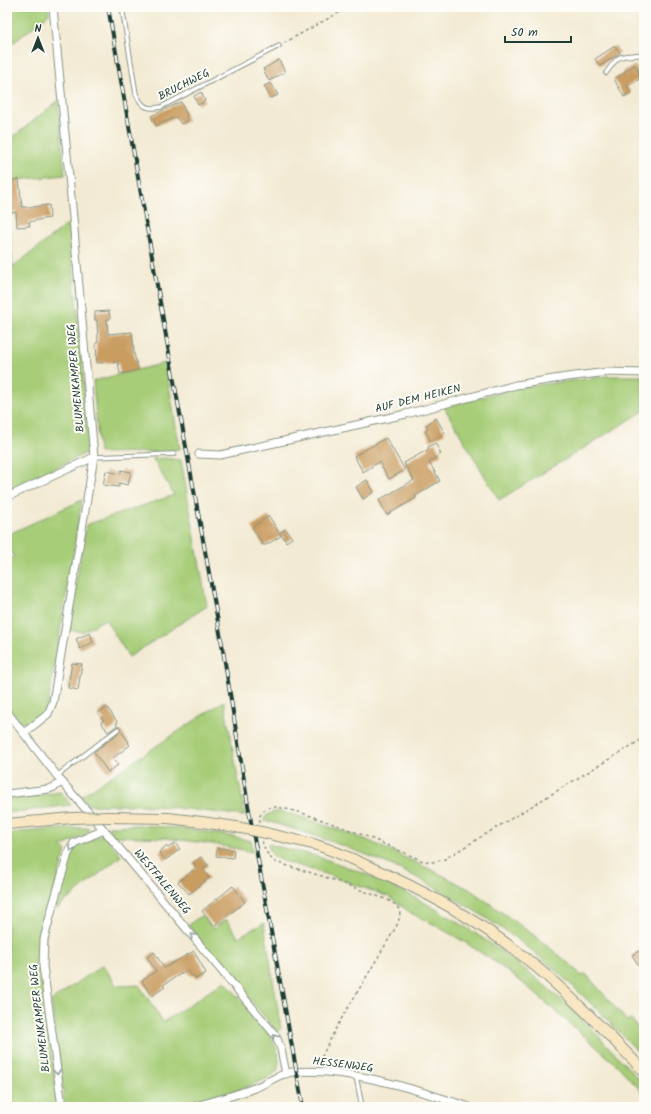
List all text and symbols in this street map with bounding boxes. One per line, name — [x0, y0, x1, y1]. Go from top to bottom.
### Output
north arrow — [18, 18, 58, 58]
scale bar — [505, 18, 571, 44]
text: N — [35, 20, 42, 38]
text: 50 m — [511, 23, 538, 42]
street label: BRUCHWEG — [155, 64, 213, 106]
street label: BLUMENKAMPER WEG — [62, 323, 90, 433]
street label: AUF DEM HEIKEN — [373, 380, 463, 418]
one-way arrow — [69, 845, 76, 852]
street label: WESTFALENWEG — [129, 845, 195, 919]
one-way arrow — [190, 934, 197, 941]
street label: BLUMENKAMPER WEG — [24, 963, 56, 1073]
one-way arrow — [272, 1034, 279, 1041]
street label: HESSENWEG — [312, 1052, 374, 1078]
one-way arrow — [52, 1069, 61, 1075]

